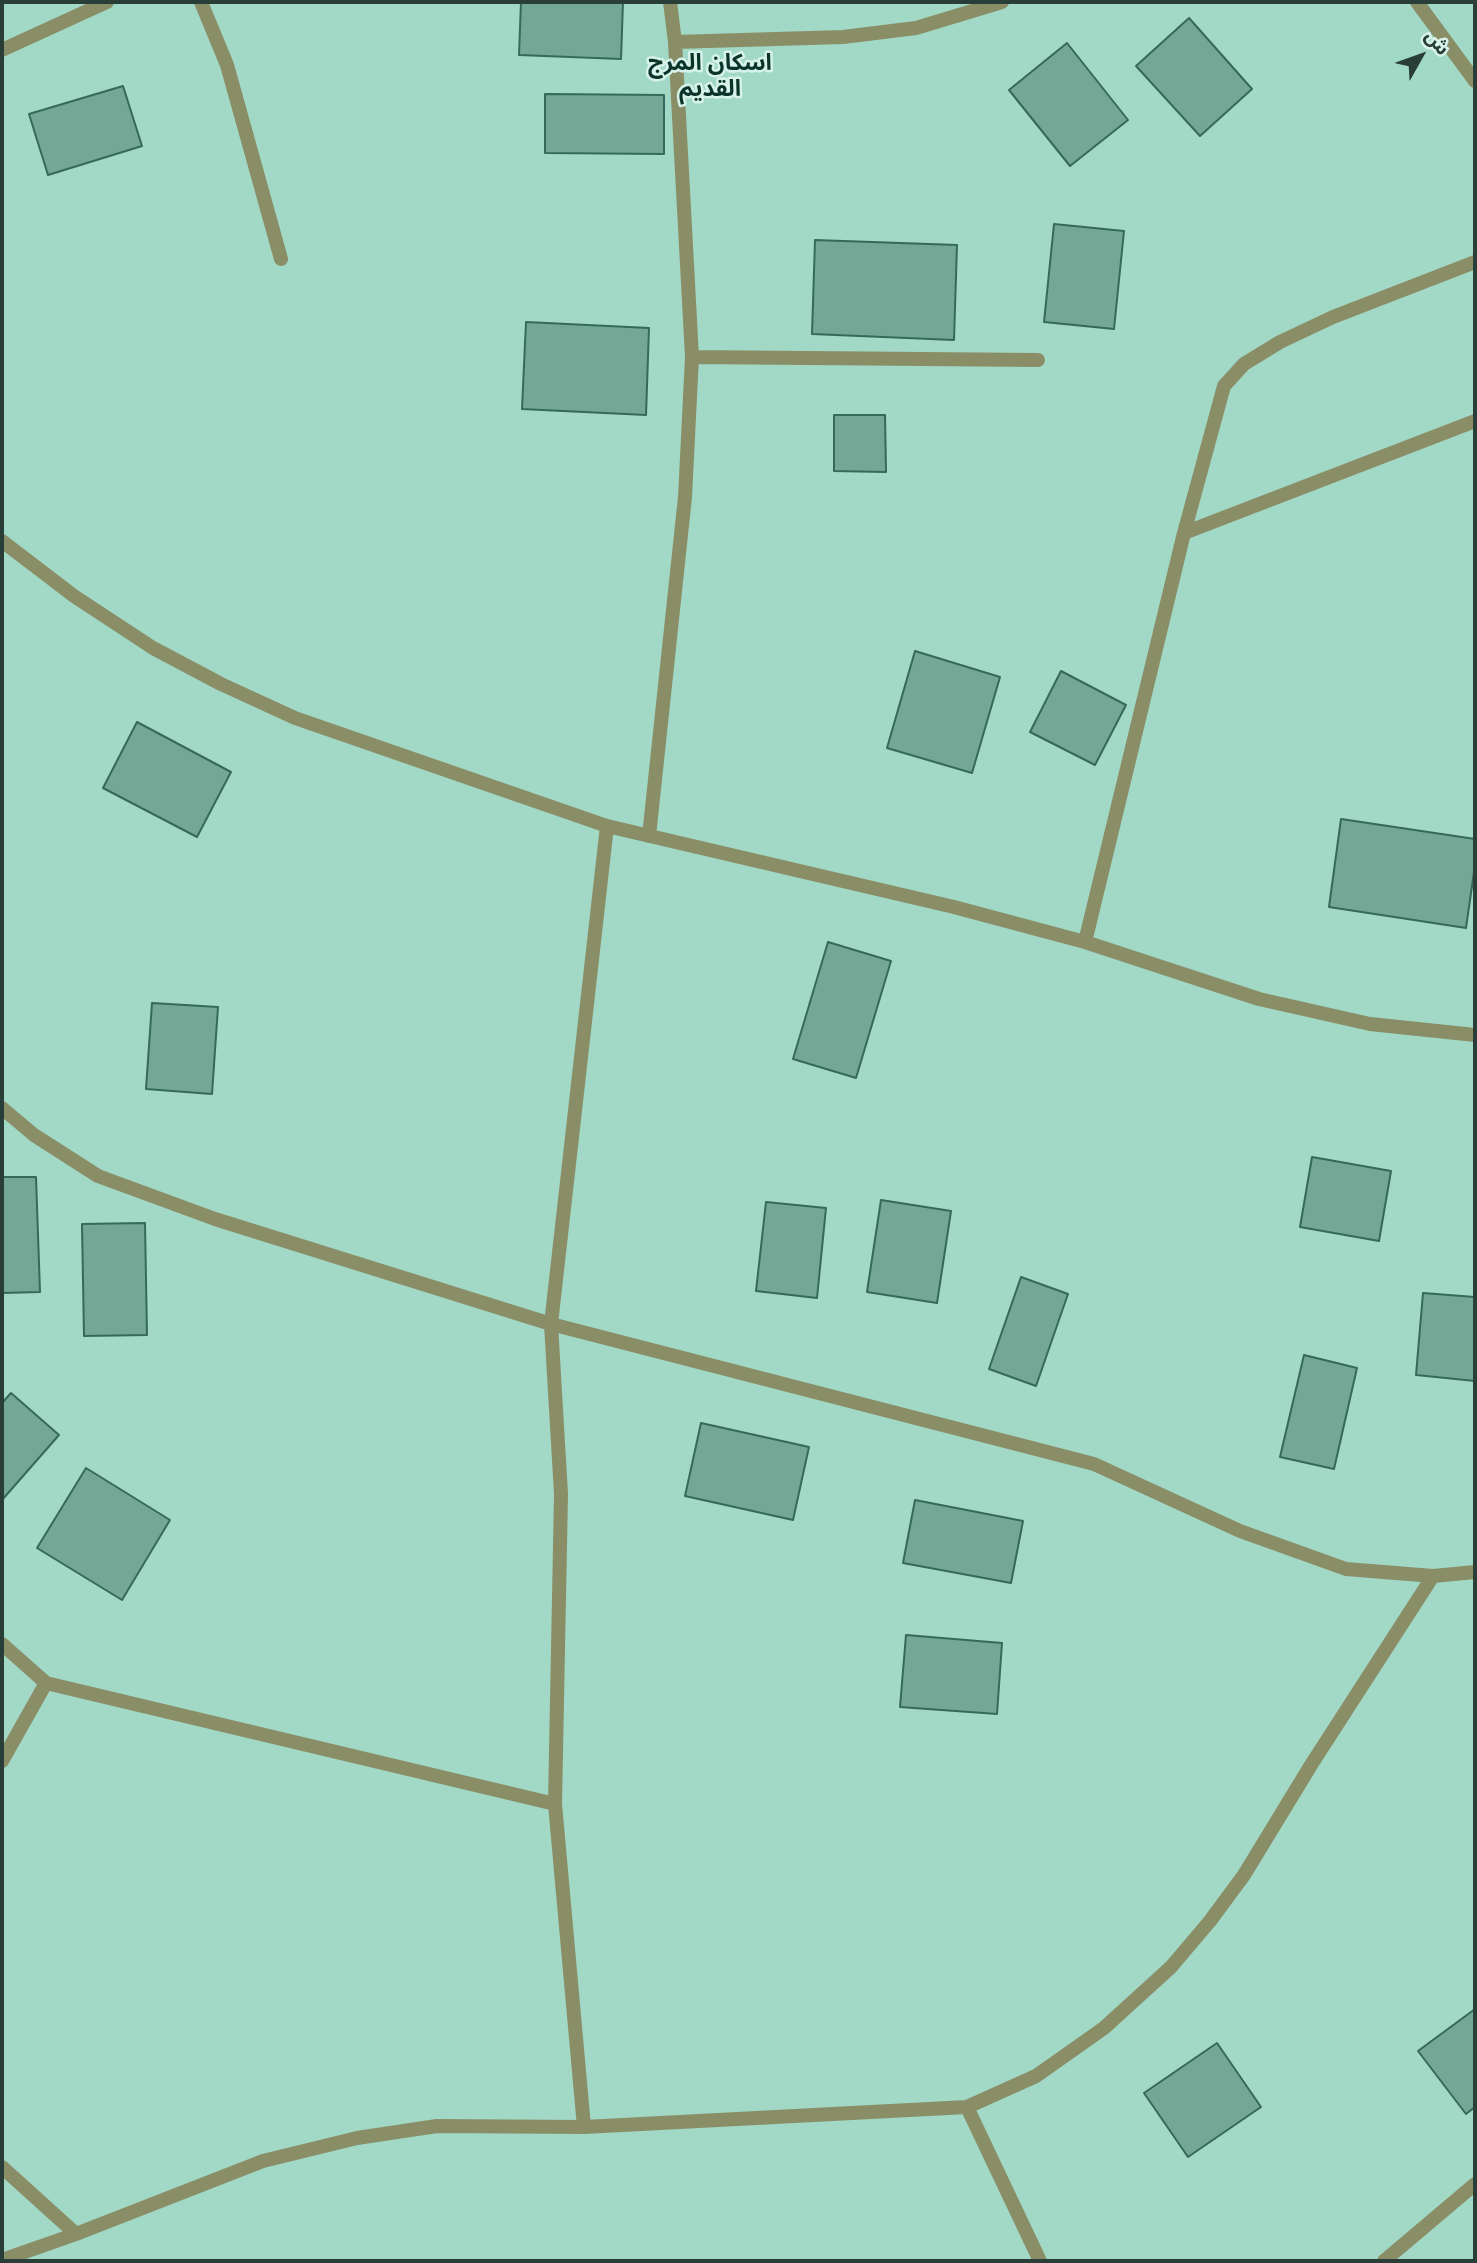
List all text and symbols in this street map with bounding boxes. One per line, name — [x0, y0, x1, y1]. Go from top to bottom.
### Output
north arrow — [1386, 21, 1456, 91]
text: ش — [1420, 25, 1454, 60]
district label: اسكان المرج القديم — [648, 50, 772, 104]

